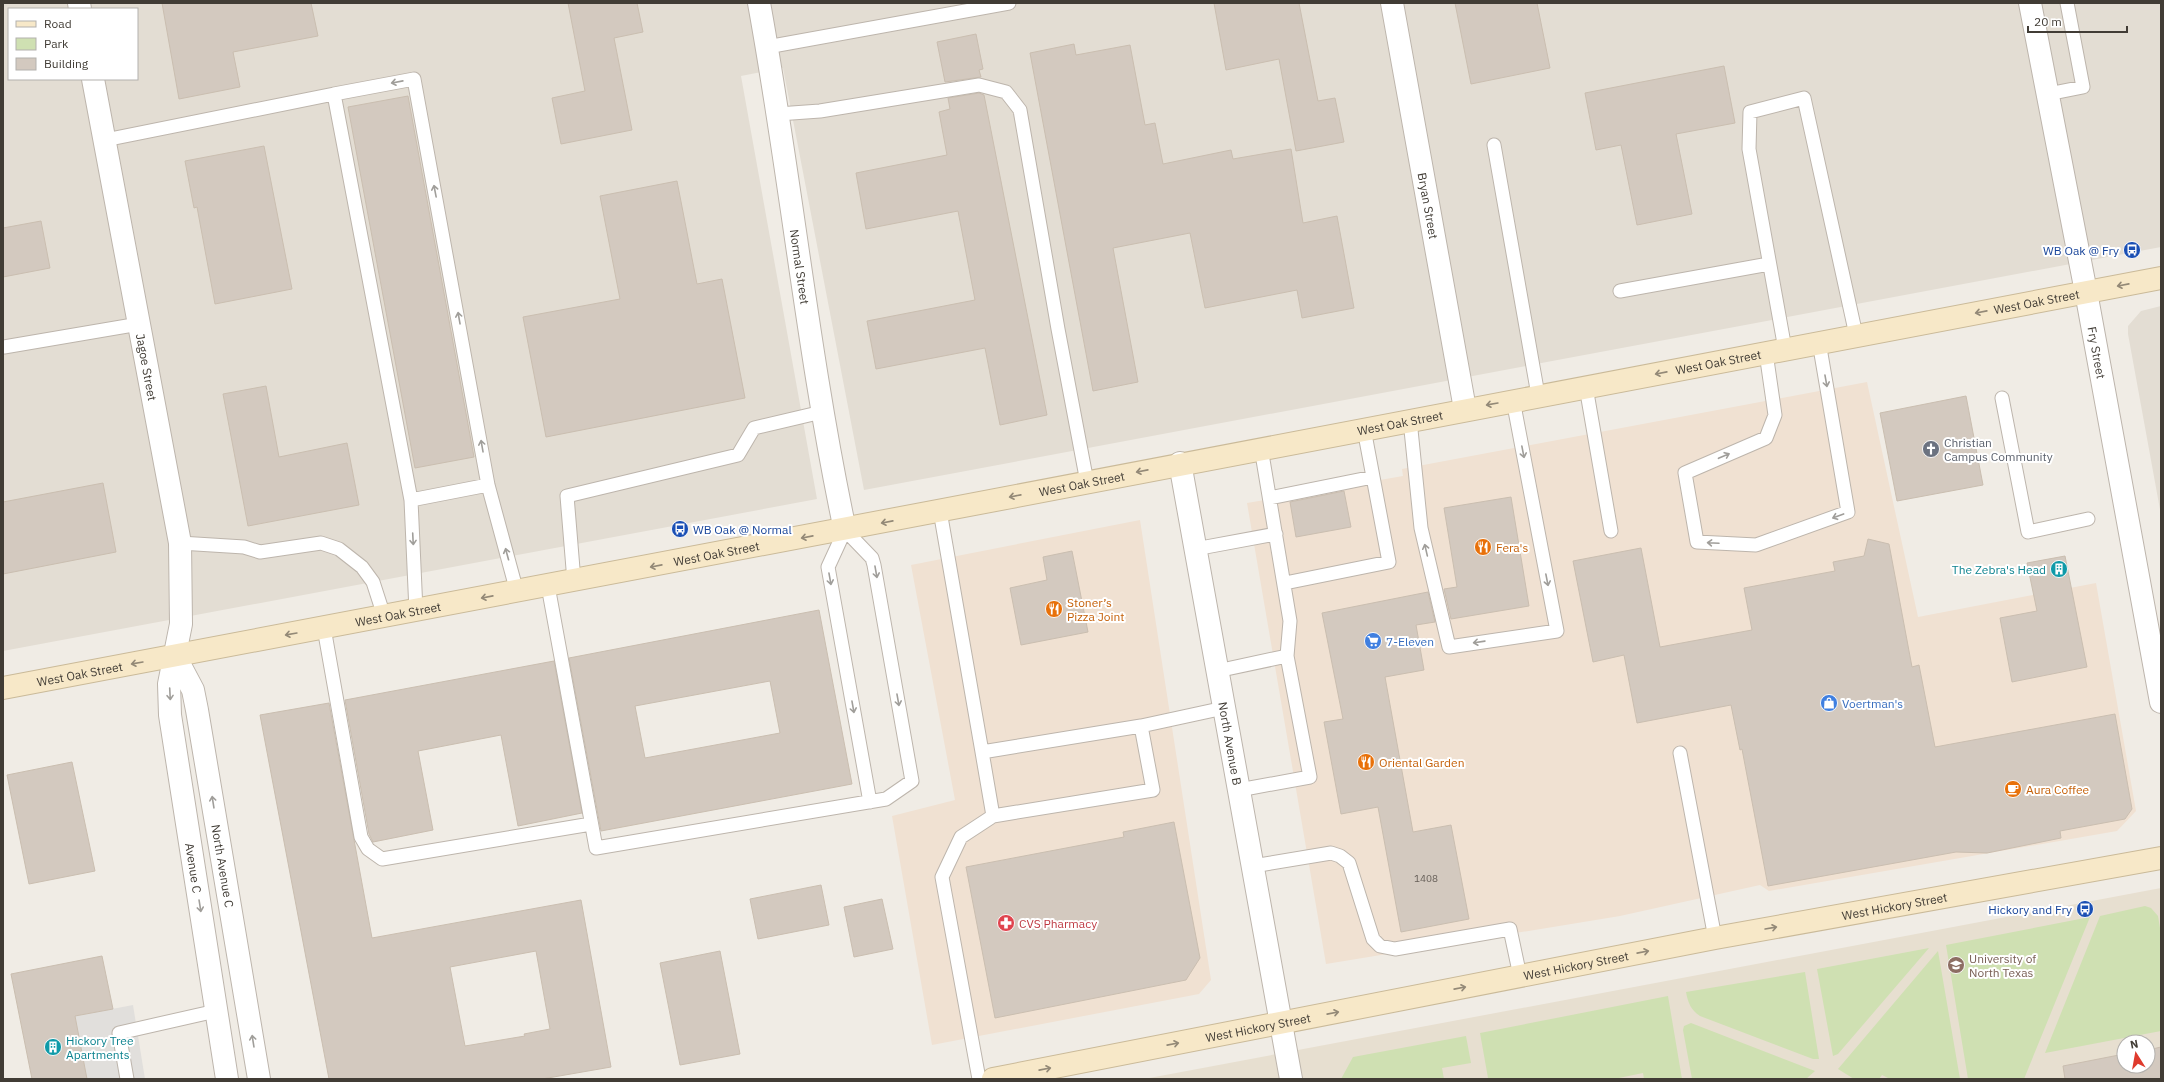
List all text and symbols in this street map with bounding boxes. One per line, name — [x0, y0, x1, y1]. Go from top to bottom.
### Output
legend — [8, 8, 138, 80]
scale bar — [2028, 8, 2127, 34]
text: 20 m — [2034, 14, 2062, 29]
text: Road — [44, 16, 72, 31]
text: Park — [44, 36, 69, 51]
text: Building — [44, 56, 89, 71]
one-way arrow — [391, 79, 404, 87]
street label: Bryan Street — [1415, 171, 1442, 240]
one-way arrow — [431, 185, 439, 198]
street label: Normal Street — [787, 228, 813, 305]
bus stop icon: WB Oak @ Fry — [2122, 240, 2142, 260]
place label: WB Oak @ Fry — [2043, 243, 2119, 258]
one-way arrow — [2117, 281, 2130, 289]
street label: West Oak Street — [1992, 286, 2081, 317]
one-way arrow — [1975, 308, 1988, 316]
one-way arrow — [455, 312, 463, 325]
street label: Fry Street — [2085, 325, 2109, 380]
street label: Jagoe Street — [133, 332, 161, 402]
street label: West Oak Street — [1674, 346, 1762, 377]
one-way arrow — [1655, 369, 1668, 377]
one-way arrow — [1822, 374, 1830, 387]
one-way arrow — [1486, 400, 1499, 408]
street label: West Oak Street — [1356, 407, 1444, 438]
place label: Christian Campus Community — [1944, 435, 2053, 464]
church icon: Christian Campus Community — [1921, 439, 1941, 459]
one-way arrow — [477, 440, 485, 453]
one-way arrow — [1519, 445, 1527, 458]
one-way arrow — [1718, 452, 1730, 459]
one-way arrow — [1136, 467, 1149, 475]
street label: West Oak Street — [1038, 468, 1126, 499]
one-way arrow — [1008, 493, 1021, 501]
one-way arrow — [1832, 512, 1844, 520]
one-way arrow — [881, 518, 894, 526]
bus stop icon: WB Oak @ Normal — [670, 519, 690, 539]
place label: WB Oak @ Normal — [693, 522, 792, 537]
one-way arrow — [409, 532, 417, 545]
one-way arrow — [801, 534, 814, 542]
restaurant icon: Fera's — [1473, 537, 1493, 557]
street label: West Oak Street — [672, 538, 761, 569]
place label: Fera's — [1496, 540, 1528, 555]
one-way arrow — [1707, 540, 1720, 547]
one-way arrow — [1422, 544, 1430, 557]
one-way arrow — [503, 548, 510, 561]
building icon: The Zebra's Head — [2049, 559, 2069, 579]
one-way arrow — [650, 562, 663, 570]
place label: The Zebra's Head — [1952, 562, 2046, 577]
one-way arrow — [872, 565, 880, 578]
one-way arrow — [826, 572, 834, 585]
one-way arrow — [1543, 573, 1551, 586]
one-way arrow — [481, 594, 494, 602]
place label: Stoner’s Pizza Joint — [1067, 595, 1125, 624]
street label: West Oak Street — [354, 598, 442, 629]
restaurant icon: Stoner’s Pizza Joint — [1044, 599, 1064, 619]
one-way arrow — [285, 630, 298, 638]
supermarket icon: 7-Eleven — [1363, 631, 1383, 651]
place label: 7-Eleven — [1386, 634, 1434, 649]
one-way arrow — [1473, 638, 1486, 646]
street label: West Oak Street — [36, 658, 124, 689]
one-way arrow — [131, 659, 144, 667]
one-way arrow — [166, 687, 173, 700]
one-way arrow — [894, 693, 902, 706]
shop icon: Voertman's — [1819, 693, 1839, 713]
place label: Voertman's — [1842, 696, 1903, 711]
one-way arrow — [849, 700, 857, 713]
street label: North Avenue B — [1216, 701, 1245, 786]
restaurant icon: Oriental Garden — [1356, 752, 1376, 772]
place label: Oriental Garden — [1379, 755, 1464, 770]
cafe icon: Aura Coffee — [2003, 779, 2023, 799]
place label: Aura Coffee — [2026, 782, 2090, 797]
one-way arrow — [209, 796, 217, 809]
street label: North Avenue C — [209, 823, 238, 909]
street label: Avenue C — [183, 842, 205, 894]
house number: 1408 — [1414, 872, 1438, 885]
street label: West Hickory Street — [1841, 889, 1948, 923]
one-way arrow — [196, 899, 204, 912]
bus stop icon: Hickory and Fry — [2075, 899, 2095, 919]
place label: Hickory and Fry — [1988, 902, 2072, 917]
pharmacy icon: CVS Pharmacy — [996, 913, 1016, 933]
place label: CVS Pharmacy — [1019, 916, 1097, 931]
one-way arrow — [1764, 924, 1777, 932]
street label: West Hickory Street — [1522, 948, 1630, 983]
one-way arrow — [1636, 948, 1649, 956]
place label: University of North Texas — [1969, 951, 2036, 980]
school or university icon: University of North Texas — [1946, 955, 1966, 975]
one-way arrow — [1453, 983, 1466, 991]
one-way arrow — [1326, 1009, 1339, 1017]
street label: West Hickory Street — [1204, 1010, 1312, 1045]
place label: Hickory Tree Apartments — [66, 1033, 134, 1062]
one-way arrow — [249, 1034, 257, 1047]
north arrow — [2116, 1034, 2156, 1074]
building icon: Hickory Tree Apartments — [43, 1037, 63, 1057]
text: N — [2129, 1037, 2139, 1052]
one-way arrow — [1166, 1040, 1179, 1048]
one-way arrow — [1038, 1065, 1051, 1073]

